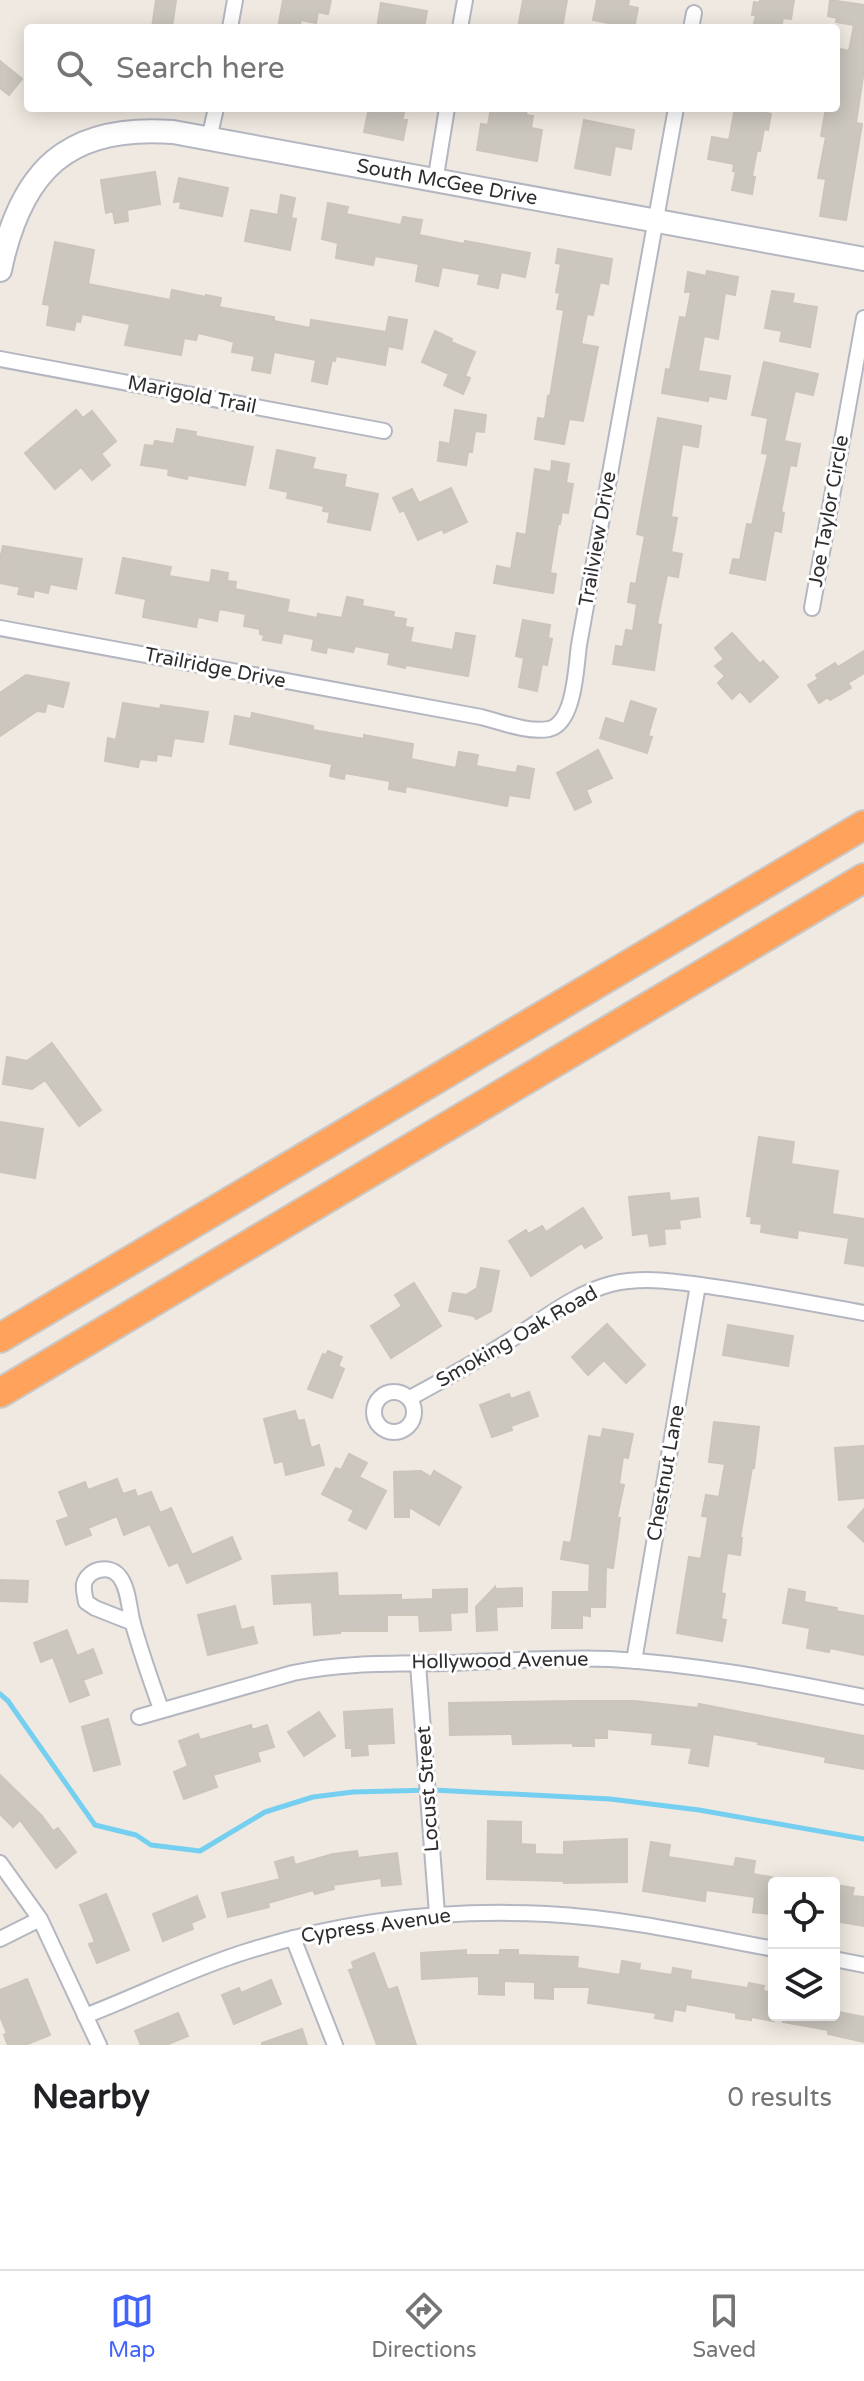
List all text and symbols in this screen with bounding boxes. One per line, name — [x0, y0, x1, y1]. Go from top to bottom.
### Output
search box — [24, 24, 840, 112]
icon: search — [52, 46, 96, 90]
text: Search here — [116, 50, 285, 87]
street label: South McGee Drive — [355, 154, 540, 211]
street label: Marigold Trail — [126, 371, 258, 419]
street label: Joe Taylor Circle — [804, 433, 854, 589]
street label: Trailview Drive — [574, 469, 622, 609]
street label: Trailridge Drive — [142, 643, 288, 693]
street label: Smoking Oak Road — [432, 1281, 602, 1393]
street label: Chestnut Lane — [642, 1403, 690, 1543]
street label: Hollywood Avenue — [411, 1647, 589, 1675]
street label: Locust Street — [412, 1725, 444, 1853]
map controls — [768, 1877, 840, 2021]
button: locate — [768, 1877, 840, 1949]
street label: Cypress Avenue — [300, 1904, 452, 1948]
button: layers — [768, 1949, 840, 2021]
text: Nearby — [32, 2077, 150, 2118]
text: 0 results — [727, 2082, 832, 2113]
tab: Map — [108, 2289, 155, 2363]
tab: Directions — [371, 2289, 477, 2363]
tab: Saved — [692, 2289, 756, 2363]

